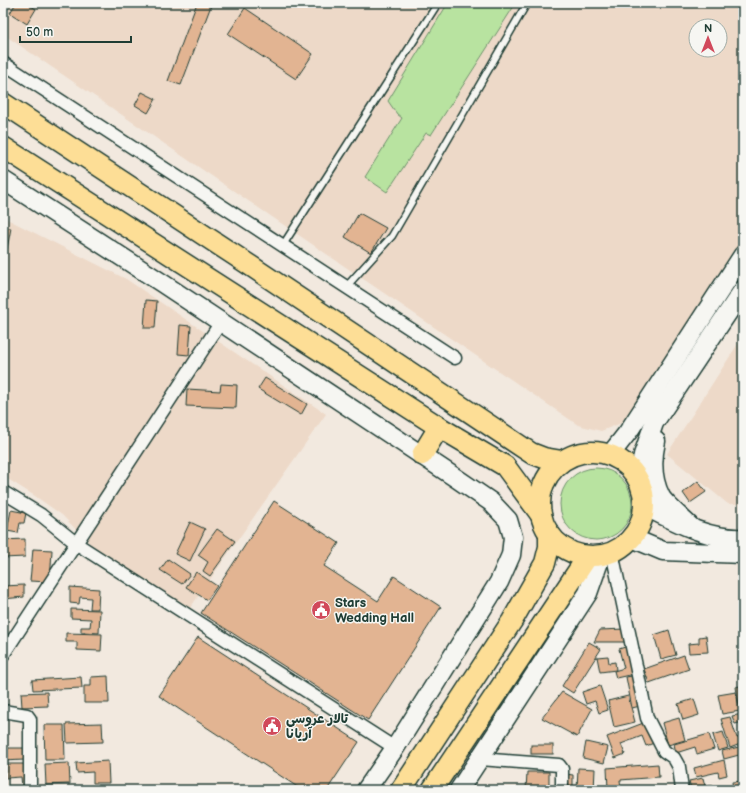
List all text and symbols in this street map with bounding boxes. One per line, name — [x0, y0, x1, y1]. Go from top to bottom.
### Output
scale bar — [20, 18, 131, 44]
north arrow — [688, 18, 728, 58]
text: N — [704, 22, 712, 35]
text: 50 m — [26, 25, 53, 40]
place label: Stars Wedding Hall — [335, 595, 414, 626]
public building icon: Stars Wedding Hall — [310, 599, 332, 621]
place label: تالار عروسی آریانا — [286, 711, 349, 742]
public building icon: تالار عروسی آریانا — [261, 715, 283, 737]

